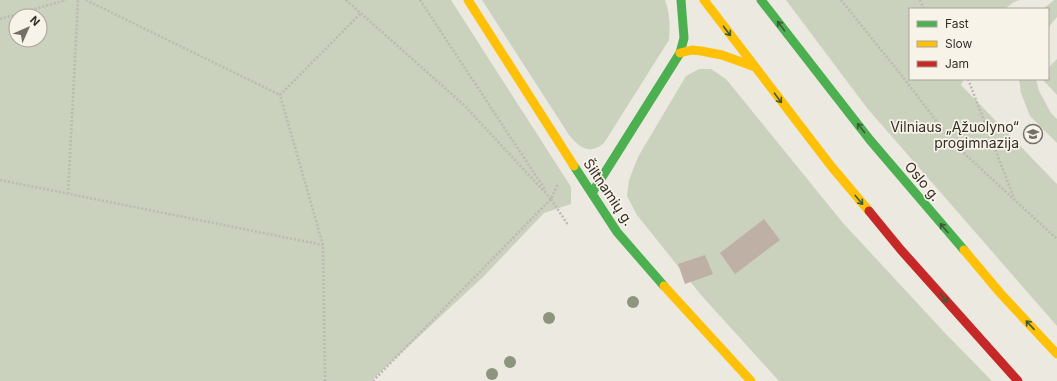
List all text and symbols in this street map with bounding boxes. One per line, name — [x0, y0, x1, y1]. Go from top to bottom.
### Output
north arrow — [8, 8, 48, 48]
legend — [909, 8, 1049, 80]
text: N — [27, 13, 43, 29]
text: Fast — [945, 16, 969, 31]
one-way arrow — [776, 21, 785, 32]
one-way arrow — [723, 25, 732, 36]
text: Slow — [945, 36, 973, 51]
text: Jam — [945, 56, 969, 71]
one-way arrow — [774, 92, 782, 103]
place label: Vilniaus „Ąžuolyno“ progimnazija — [890, 118, 1019, 151]
one-way arrow — [856, 123, 865, 134]
school or university icon: Vilniaus „Ąžuolyno“ progimnazija — [1022, 123, 1044, 145]
street label: Šiltnamių g. — [580, 155, 638, 229]
street label: Oslo g. — [902, 158, 944, 204]
one-way arrow — [854, 194, 863, 205]
one-way arrow — [940, 222, 949, 233]
one-way arrow — [939, 293, 948, 303]
one-way arrow — [1026, 321, 1035, 331]

